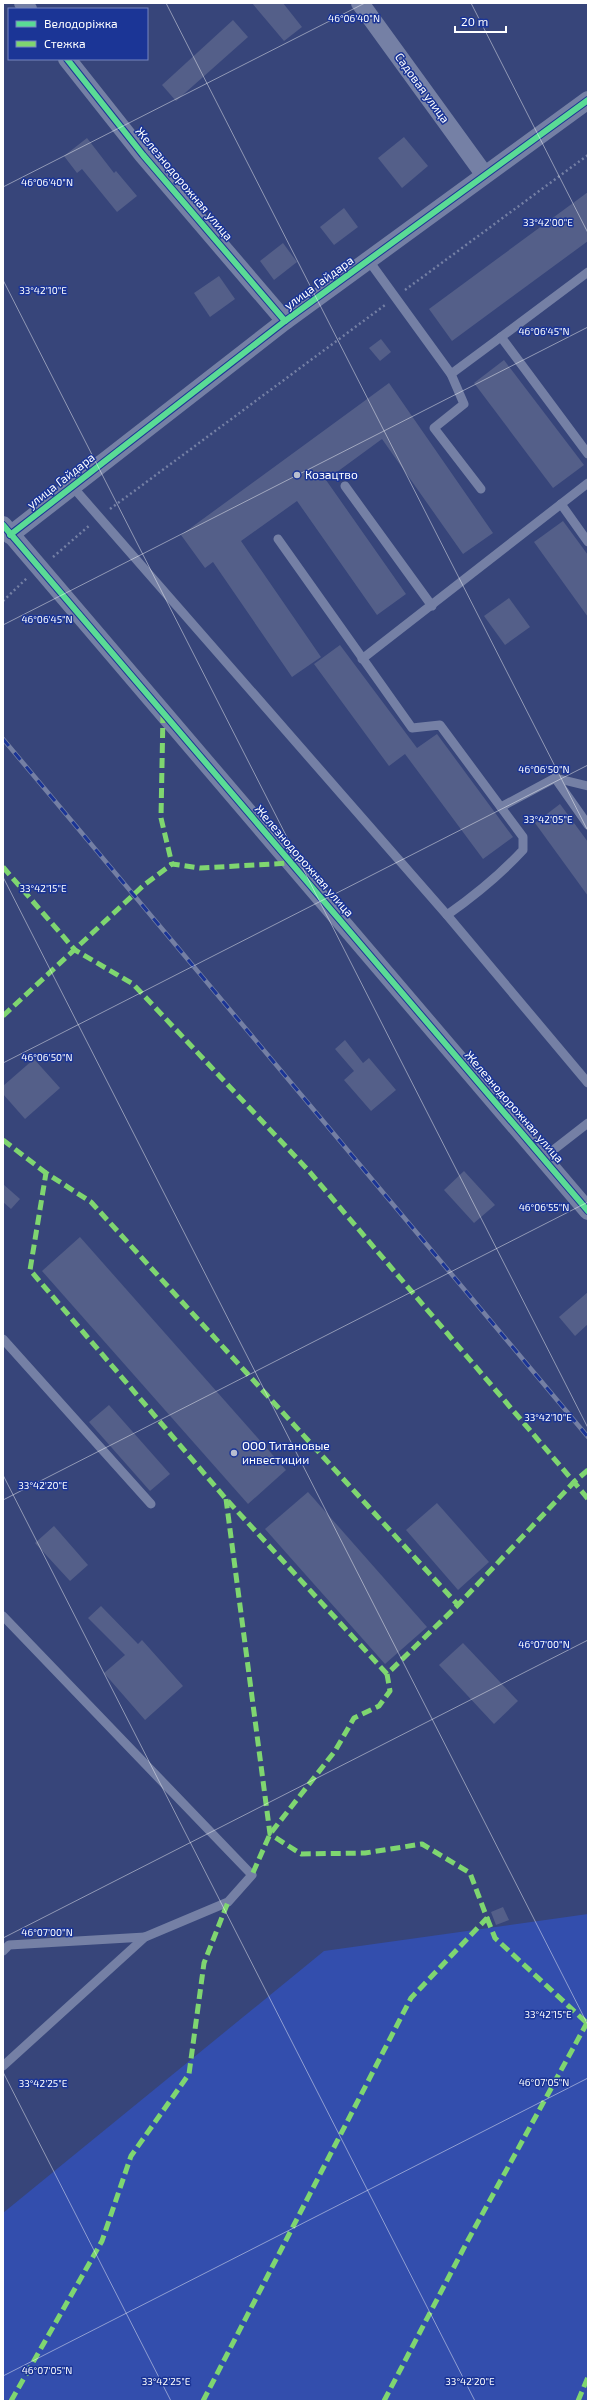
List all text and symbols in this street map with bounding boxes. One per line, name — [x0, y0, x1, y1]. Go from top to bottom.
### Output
legend — [8, 8, 148, 60]
scale bar — [455, 8, 506, 34]
text: 46°06'40"N — [328, 12, 380, 24]
text: 20 m — [461, 14, 488, 28]
text: Велодоріжка — [44, 16, 118, 30]
text: Стежка — [44, 36, 86, 50]
street label: Садовая улица — [392, 50, 453, 126]
street label: Железнодорожная улица — [132, 124, 236, 243]
text: 46°06'40"N — [21, 176, 73, 188]
text: 33°42'00"E — [523, 216, 573, 228]
street label: улица Гайдара — [281, 252, 356, 313]
text: 33°42'10"E — [19, 284, 67, 296]
text: 46°06'45"N — [518, 325, 570, 337]
street label: улица Гайдара — [24, 449, 98, 512]
place label: Козацтво — [305, 467, 358, 481]
marker: Козацтво — [292, 470, 302, 480]
text: 46°06'45"N — [21, 613, 73, 625]
text: 46°06'50"N — [518, 763, 570, 775]
street label: Железнодорожная улица — [252, 802, 357, 920]
text: 33°42'05"E — [523, 813, 573, 825]
text: 33°42'15"E — [19, 882, 67, 894]
street label: Железнодорожная улица — [462, 1048, 567, 1166]
text: 46°06'50"N — [21, 1051, 73, 1063]
text: 46°06'55"N — [519, 1201, 569, 1213]
text: 33°42'10"E — [524, 1411, 572, 1423]
place label: ООО Титановые инвестиции — [242, 1438, 330, 1466]
marker: ООО Титановые инвестиции — [229, 1448, 239, 1458]
text: 33°42'20"E — [18, 1479, 68, 1491]
text: 46°07'00"N — [518, 1638, 570, 1650]
text: 46°07'00"N — [21, 1926, 73, 1938]
text: 33°42'15"E — [524, 2008, 572, 2020]
text: 46°07'05"N — [519, 2076, 569, 2088]
text: 33°42'25"E — [19, 2077, 68, 2089]
text: 46°07'05"N — [22, 2364, 72, 2376]
text: 33°42'25"E — [142, 2375, 191, 2387]
text: 33°42'20"E — [445, 2375, 495, 2387]

